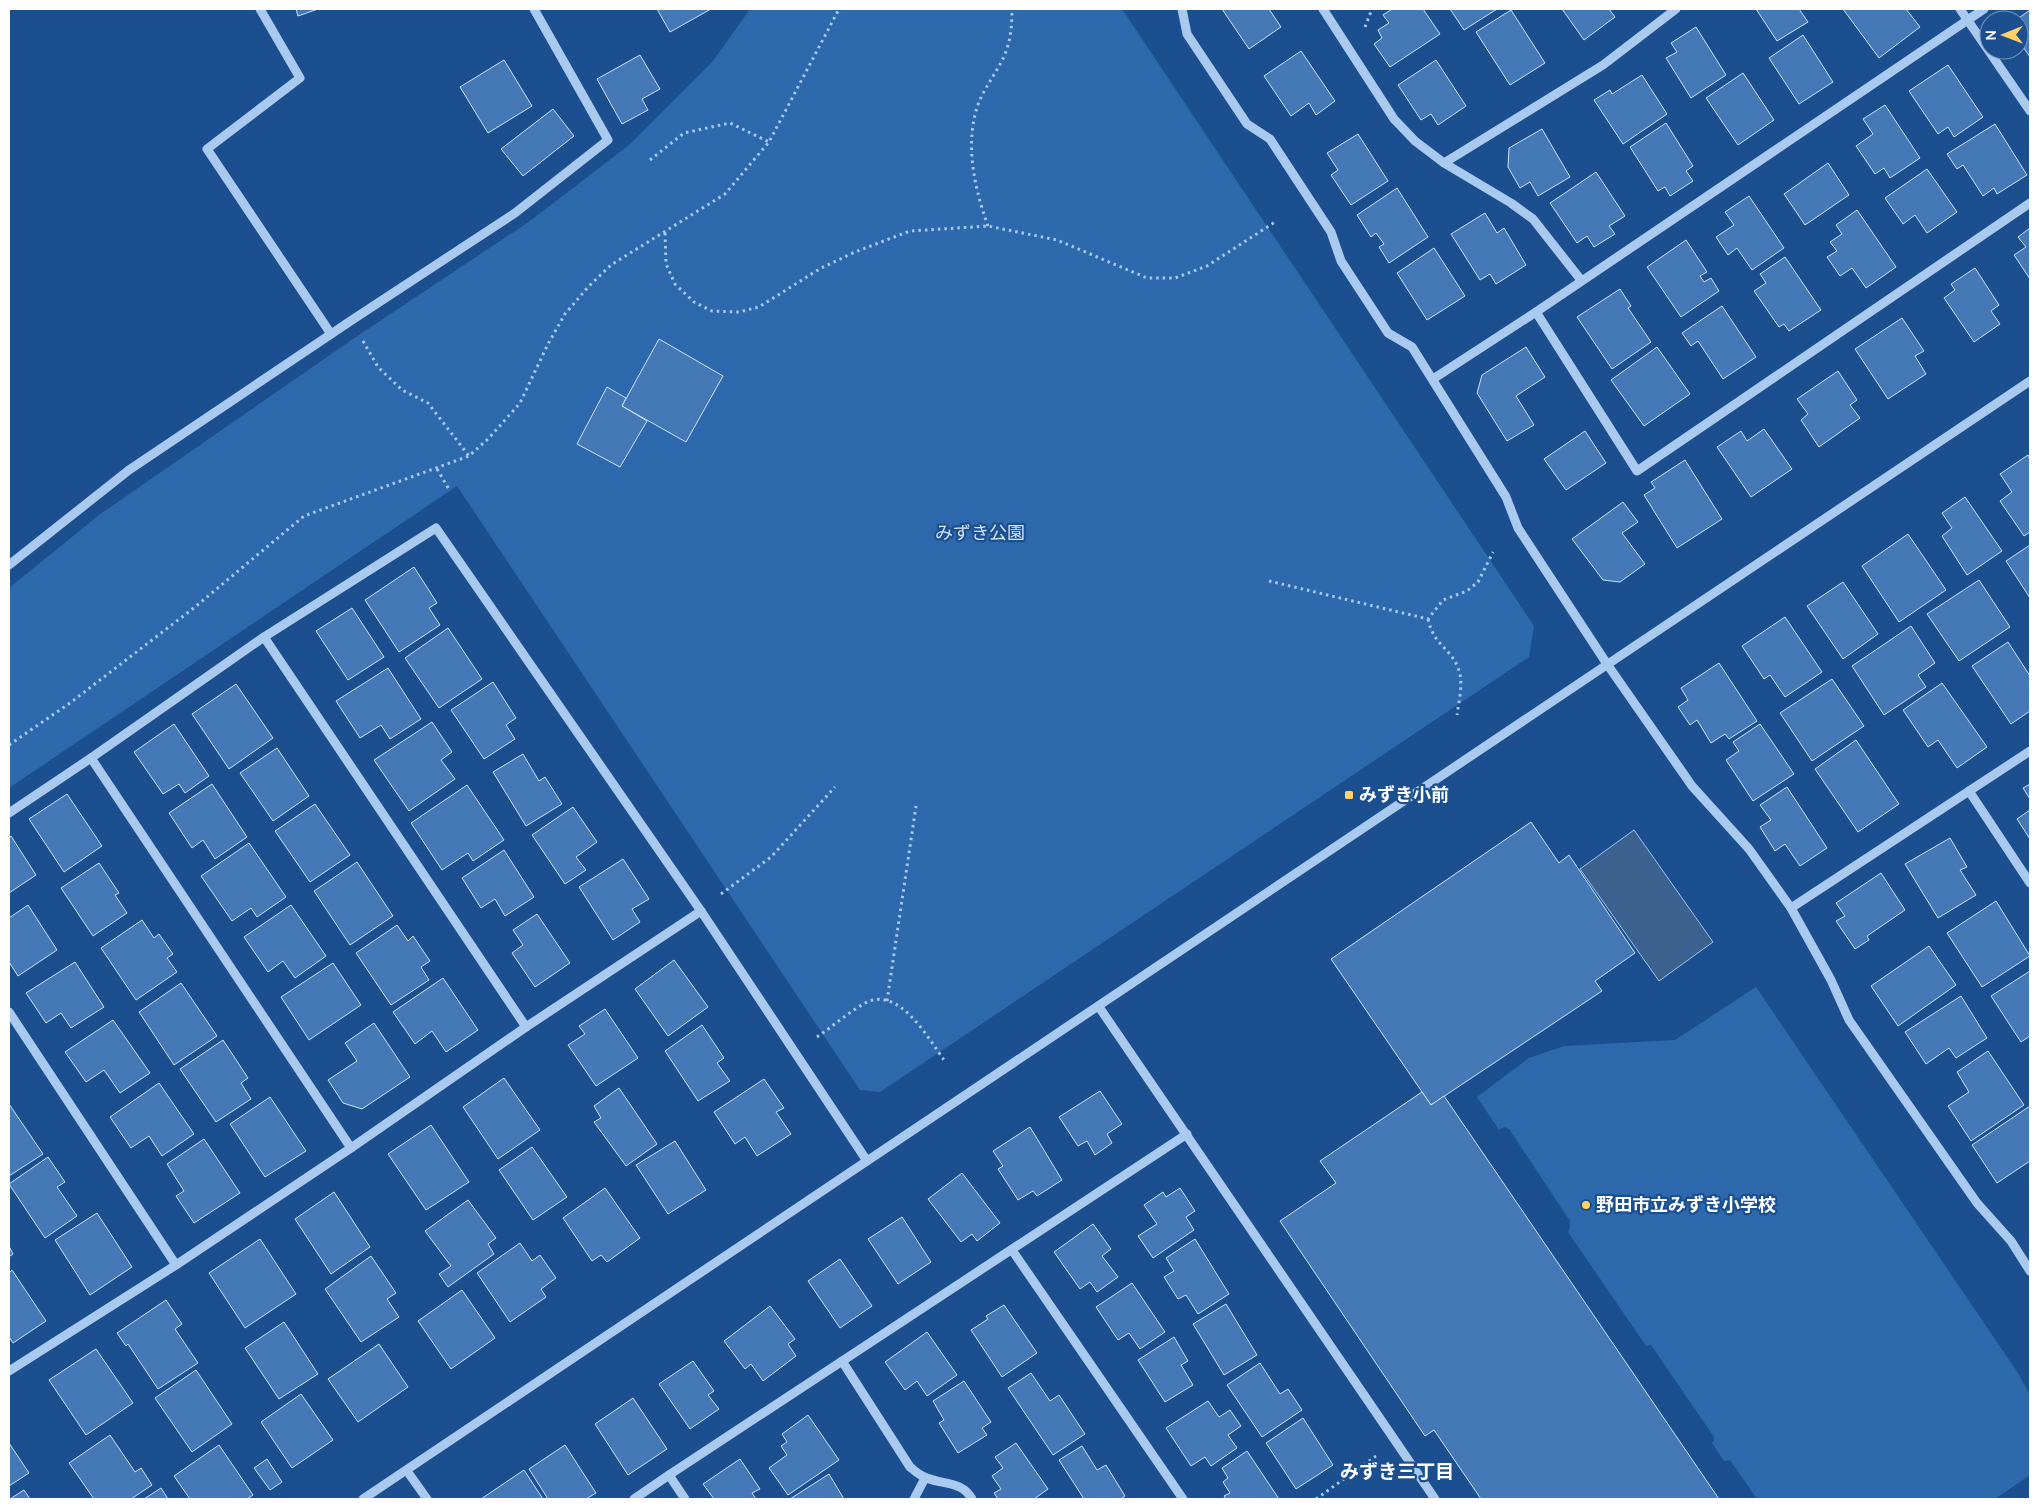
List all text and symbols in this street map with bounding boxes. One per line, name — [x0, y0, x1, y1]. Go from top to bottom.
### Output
north arrow — [1979, 10, 2029, 60]
text: N — [1981, 30, 2000, 40]
park label: みずき公園 — [935, 520, 1025, 544]
place label: みずき小前 — [1359, 782, 1449, 806]
marker: みずき小前 — [1343, 789, 1355, 801]
place label: 野田市立みずき小学校 — [1596, 1192, 1776, 1216]
marker: 野田市立みずき小学校 — [1580, 1199, 1592, 1211]
district label: みずき三丁目 — [1340, 1458, 1454, 1484]

